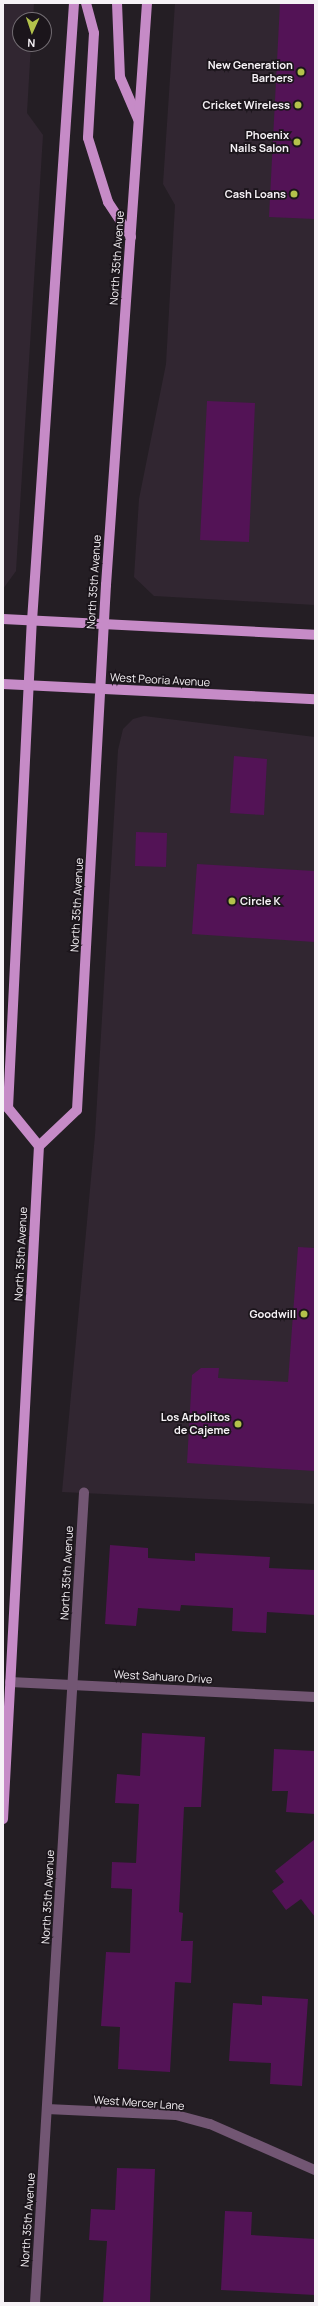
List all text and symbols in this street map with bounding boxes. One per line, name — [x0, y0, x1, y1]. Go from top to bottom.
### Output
north arrow — [12, 12, 52, 52]
text: N — [27, 36, 36, 51]
place label: New Generation Barbers — [208, 59, 293, 85]
marker: New Generation Barbers — [296, 67, 306, 77]
place label: Cricket Wireless — [203, 98, 290, 112]
marker: Cricket Wireless — [293, 100, 303, 110]
place label: Phoenix Nails Salon — [230, 129, 289, 155]
marker: Phoenix Nails Salon — [292, 137, 302, 147]
place label: Cash Loans — [225, 187, 286, 201]
marker: Cash Loans — [289, 189, 299, 199]
street label: North 35th Avenue — [107, 210, 127, 306]
street label: North 35th Avenue — [84, 534, 104, 630]
street label: West Peoria Avenue — [109, 671, 211, 689]
street label: North 35th Avenue — [68, 858, 86, 952]
place label: Circle K — [240, 894, 281, 908]
marker: Circle K — [227, 896, 237, 906]
street label: North 35th Avenue — [12, 1207, 30, 1301]
place label: Goodwill — [249, 1307, 296, 1321]
marker: Goodwill — [299, 1309, 309, 1319]
place label: Los Arbolitos de Cajeme — [161, 1411, 230, 1437]
marker: Los Arbolitos de Cajeme — [233, 1419, 243, 1429]
street label: North 35th Avenue — [58, 1526, 76, 1620]
street label: West Sahuaro Drive — [113, 1668, 213, 1686]
street label: North 35th Avenue — [39, 1850, 57, 1944]
street label: West Mercer Lane — [93, 2093, 185, 2113]
street label: North 35th Avenue — [18, 2172, 38, 2268]

